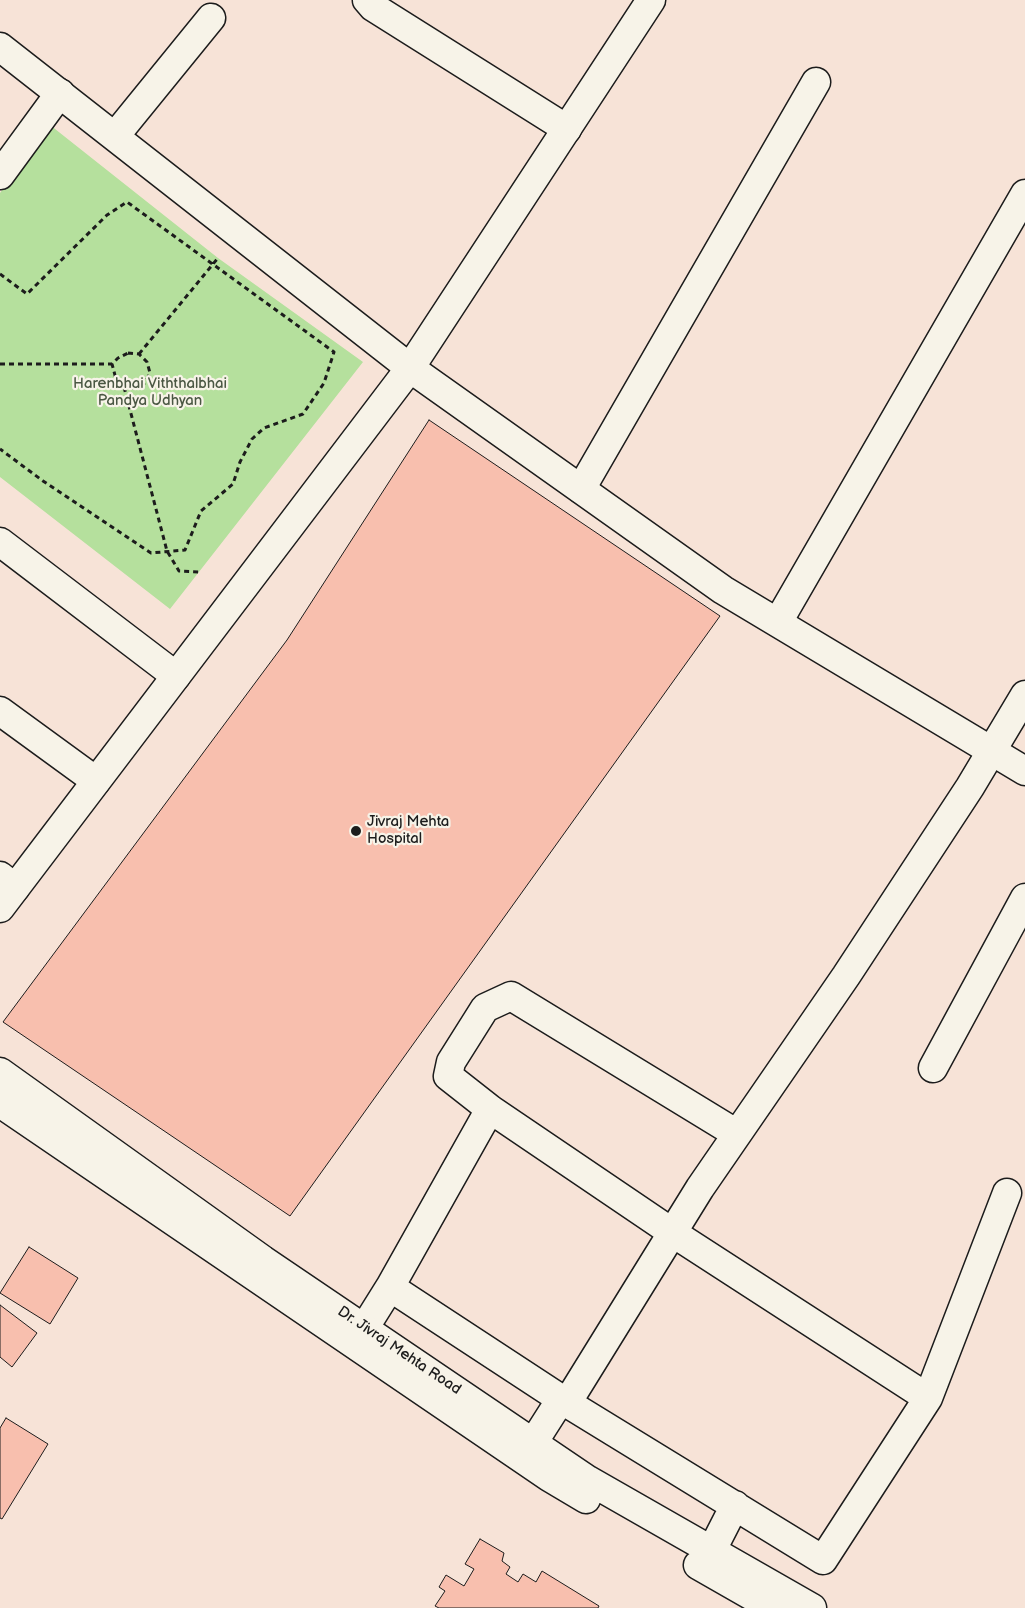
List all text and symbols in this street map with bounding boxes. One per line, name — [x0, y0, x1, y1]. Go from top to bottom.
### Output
park label: Harenbhai Viththalbhai Pandya Udhyan — [73, 375, 227, 410]
place label: Jivraj Mehta Hospital — [367, 813, 449, 848]
marker: Jivraj Mehta Hospital — [349, 824, 363, 838]
street label: Dr. Jivraj Mehta Road — [334, 1303, 464, 1399]

